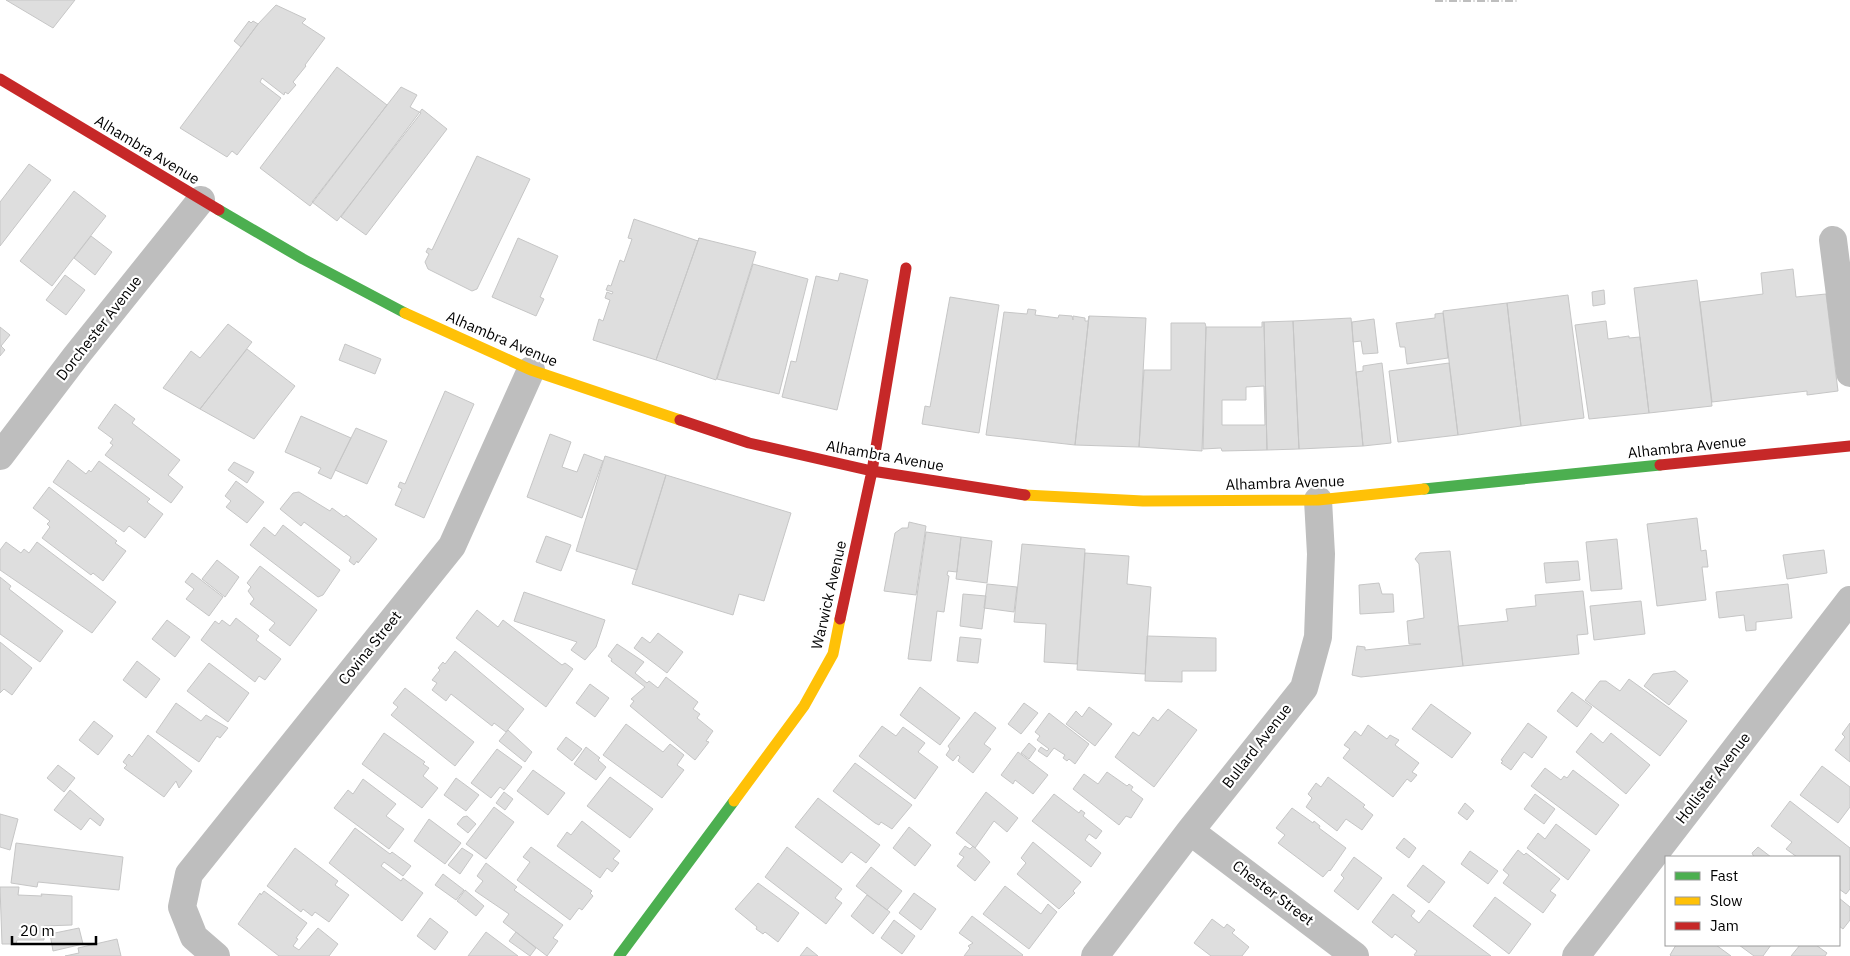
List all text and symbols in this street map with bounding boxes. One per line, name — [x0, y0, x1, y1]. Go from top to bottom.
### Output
street label: Alhambra Avenue — [91, 111, 203, 188]
street label: Dorchester Avenue — [52, 271, 145, 384]
street label: Alhambra Avenue — [444, 307, 561, 371]
street label: Alhambra Avenue — [1627, 431, 1747, 462]
street label: Alhambra Avenue — [825, 436, 945, 475]
street label: Alhambra Avenue — [1225, 471, 1345, 494]
street label: Warwick Avenue — [807, 539, 850, 651]
street label: Covina Street — [334, 607, 405, 689]
street label: Bullard Avenue — [1218, 700, 1296, 792]
street label: Hollister Avenue — [1671, 728, 1754, 827]
street label: Chester Street — [1229, 856, 1318, 929]
legend — [1665, 856, 1840, 946]
text: Fast — [1710, 866, 1738, 885]
text: Slow — [1710, 891, 1743, 910]
scale bar — [12, 914, 96, 946]
text: Jam — [1710, 916, 1739, 935]
text: 20 m — [20, 921, 55, 940]

